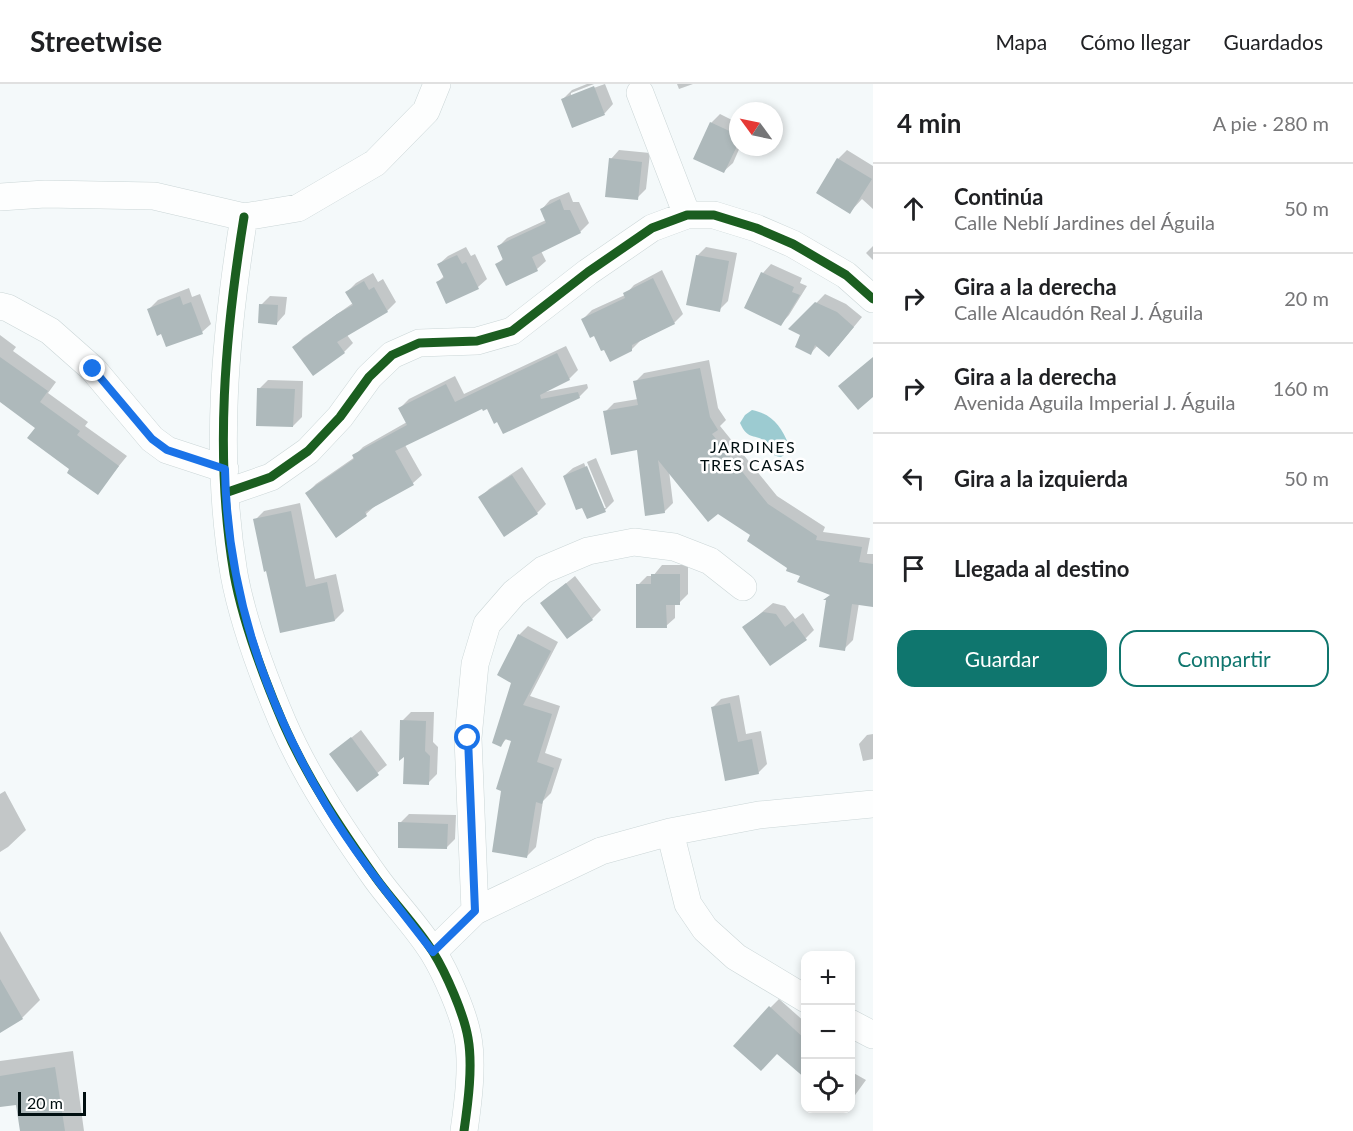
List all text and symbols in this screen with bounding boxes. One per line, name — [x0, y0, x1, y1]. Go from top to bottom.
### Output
text: Streetwise — [30, 24, 162, 58]
text: Mapa — [995, 29, 1047, 54]
text: Cómo llegar — [1080, 29, 1191, 54]
text: Guardados — [1224, 29, 1323, 54]
north arrow — [729, 102, 783, 156]
text: 4 min — [897, 107, 961, 139]
text: A pie · 280 m — [1213, 111, 1329, 135]
text: Continúa — [954, 183, 1043, 210]
icon: ahead — [897, 192, 930, 225]
text: 50 m — [1284, 196, 1329, 220]
text: Calle Neblí Jardines del Águila — [954, 210, 1215, 234]
text: Gira a la derecha — [954, 273, 1117, 300]
icon: right — [897, 282, 930, 315]
text: 20 m — [1284, 286, 1329, 310]
text: Calle Alcaudón Real J. Águila — [954, 300, 1203, 324]
route end — [79, 355, 105, 381]
text: Gira a la derecha — [954, 363, 1117, 390]
icon: right — [897, 372, 930, 405]
text: 160 m — [1273, 376, 1329, 400]
text: Avenida Aguila Imperial J. Águila — [954, 390, 1236, 414]
district label: JARDINES TRES CASAS — [700, 437, 806, 474]
icon: left — [897, 462, 930, 495]
text: Gira a la izquierda — [954, 465, 1128, 492]
text: 50 m — [1284, 466, 1329, 490]
icon: arrive — [897, 552, 930, 585]
text: Llegada al destino — [954, 555, 1130, 582]
button: Guardar — [897, 630, 1107, 687]
button: Compartir — [1119, 630, 1329, 687]
route start — [454, 724, 480, 750]
map controls — [801, 951, 855, 1113]
button: + — [801, 951, 855, 1005]
button: − — [801, 1005, 855, 1059]
button: locate — [801, 1059, 855, 1113]
scale bar — [18, 1089, 86, 1116]
text: 20 m — [27, 1093, 63, 1112]

